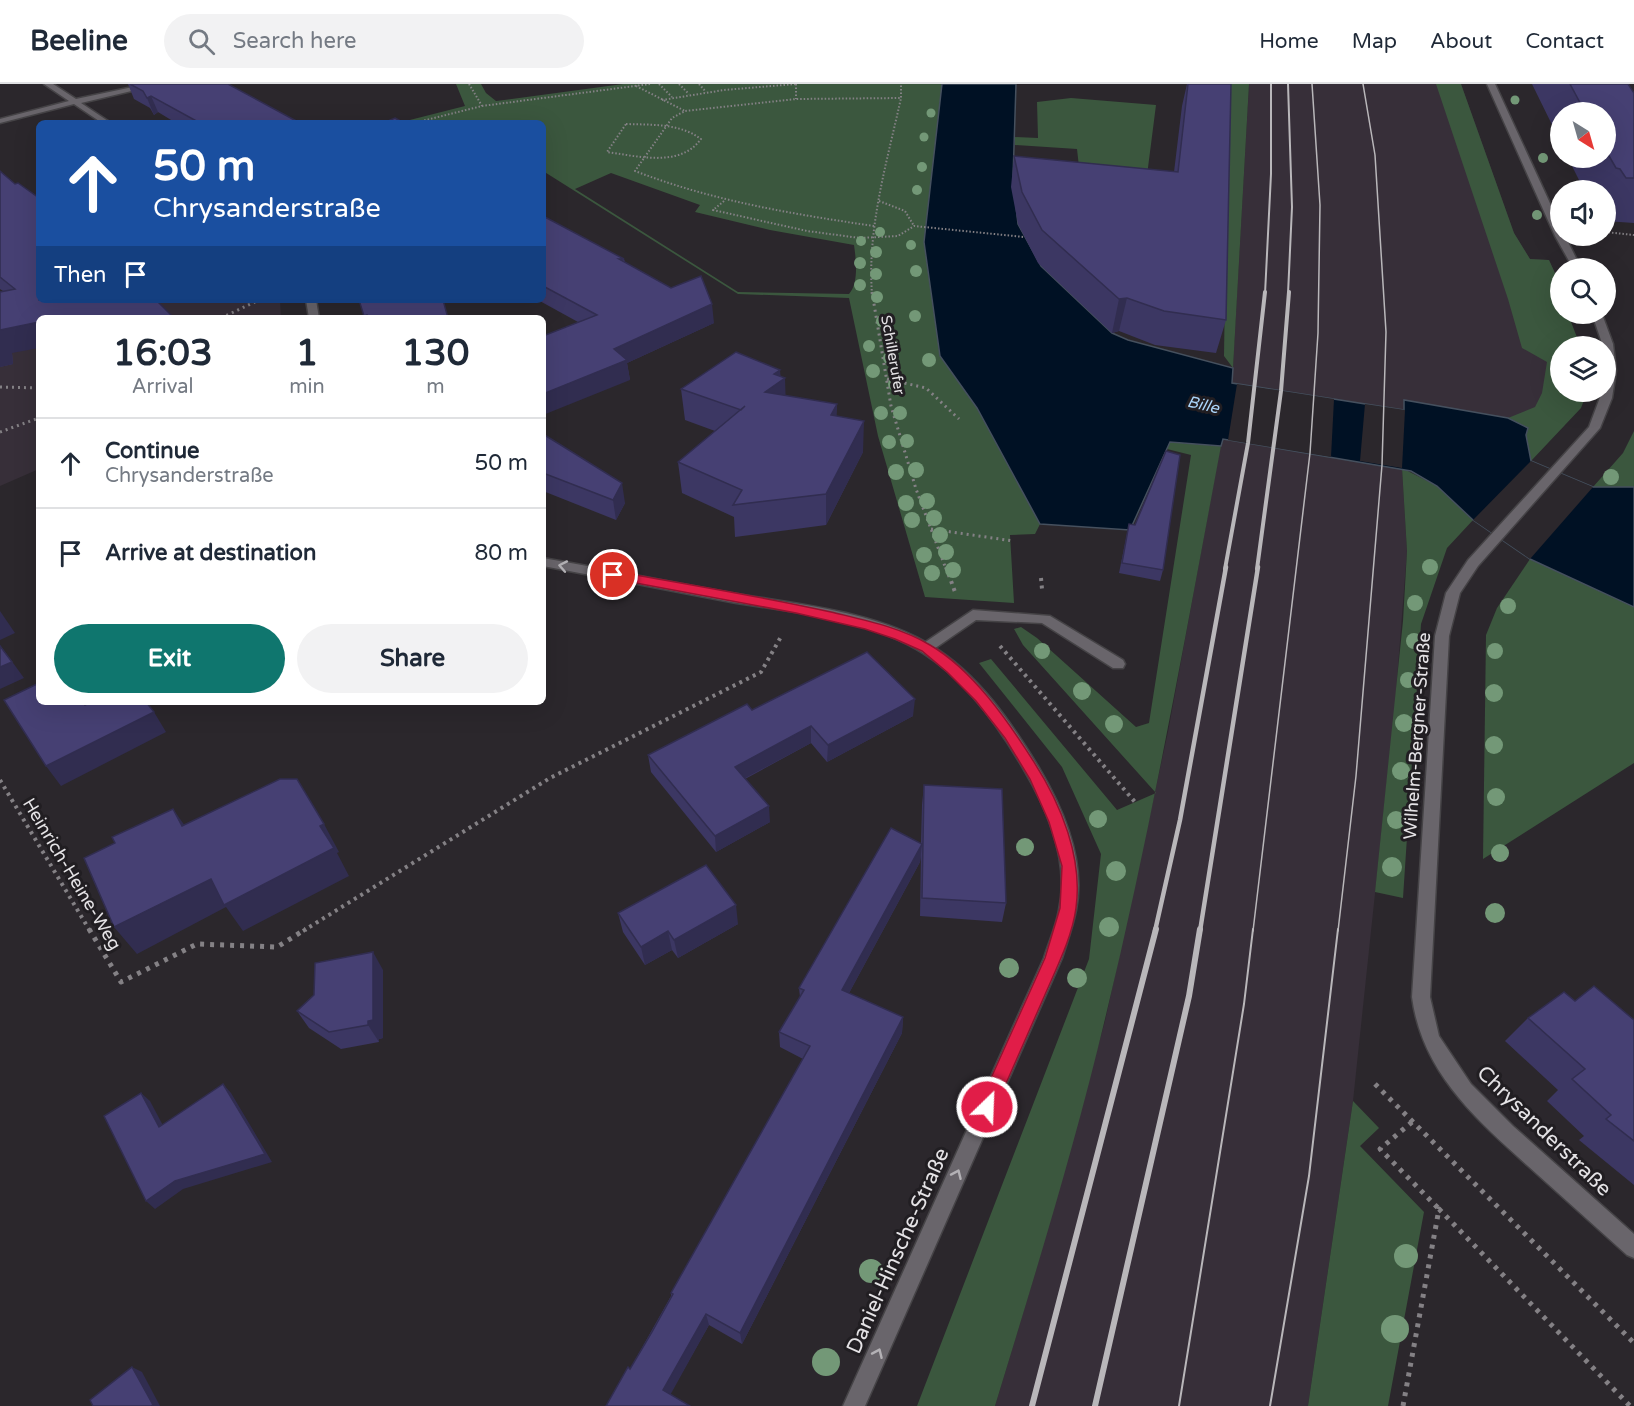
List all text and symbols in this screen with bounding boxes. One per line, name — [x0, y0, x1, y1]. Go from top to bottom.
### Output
search box — [164, 14, 584, 68]
text: Beeline — [30, 24, 128, 58]
icon: search — [185, 25, 218, 58]
text: Search here — [233, 28, 357, 54]
text: Home — [1259, 29, 1319, 54]
text: Map — [1352, 29, 1397, 54]
text: About — [1430, 29, 1492, 54]
text: Contact — [1525, 29, 1604, 54]
north arrow — [1550, 102, 1616, 168]
map controls — [1550, 102, 1616, 402]
text: 50 m — [153, 141, 255, 192]
icon: ahead — [54, 144, 132, 222]
button: sound — [1550, 180, 1616, 246]
text: Chrysanderstraße — [153, 192, 381, 225]
icon: arrive — [119, 258, 152, 291]
button: search — [1550, 258, 1616, 324]
text: Then — [54, 262, 107, 288]
street label: Schillerufer — [877, 314, 909, 396]
text: 16:03 — [113, 332, 213, 375]
text: 1 — [296, 332, 318, 375]
text: 130 — [401, 332, 469, 375]
button: layers — [1550, 336, 1616, 402]
text: Arrival — [132, 375, 194, 399]
text: min — [289, 375, 325, 399]
text: m — [426, 375, 445, 399]
water label: Bille — [1185, 392, 1222, 419]
text: Continue — [105, 438, 200, 464]
icon: ahead — [54, 447, 87, 480]
text: 50 m — [474, 450, 528, 476]
text: Chrysanderstraße — [105, 464, 274, 488]
icon: arrive — [54, 537, 87, 570]
text: Arrive at destination — [105, 540, 316, 566]
text: 80 m — [474, 540, 528, 566]
pin — [587, 549, 638, 600]
icon: arrive — [596, 558, 629, 591]
one-way arrow — [558, 560, 568, 573]
button: Exit — [54, 624, 285, 693]
button: Share — [297, 624, 528, 693]
street label: Wilhelm-Bergner-Straße — [1399, 632, 1435, 840]
street label: Heinrich-Heine-Weg — [18, 794, 126, 954]
street label: Chrysanderstraße — [1472, 1061, 1616, 1202]
position arrow — [955, 1075, 1019, 1139]
street label: Daniel-Hinsche-Straße — [841, 1144, 955, 1358]
one-way arrow — [950, 1170, 962, 1181]
one-way arrow — [870, 1348, 882, 1359]

